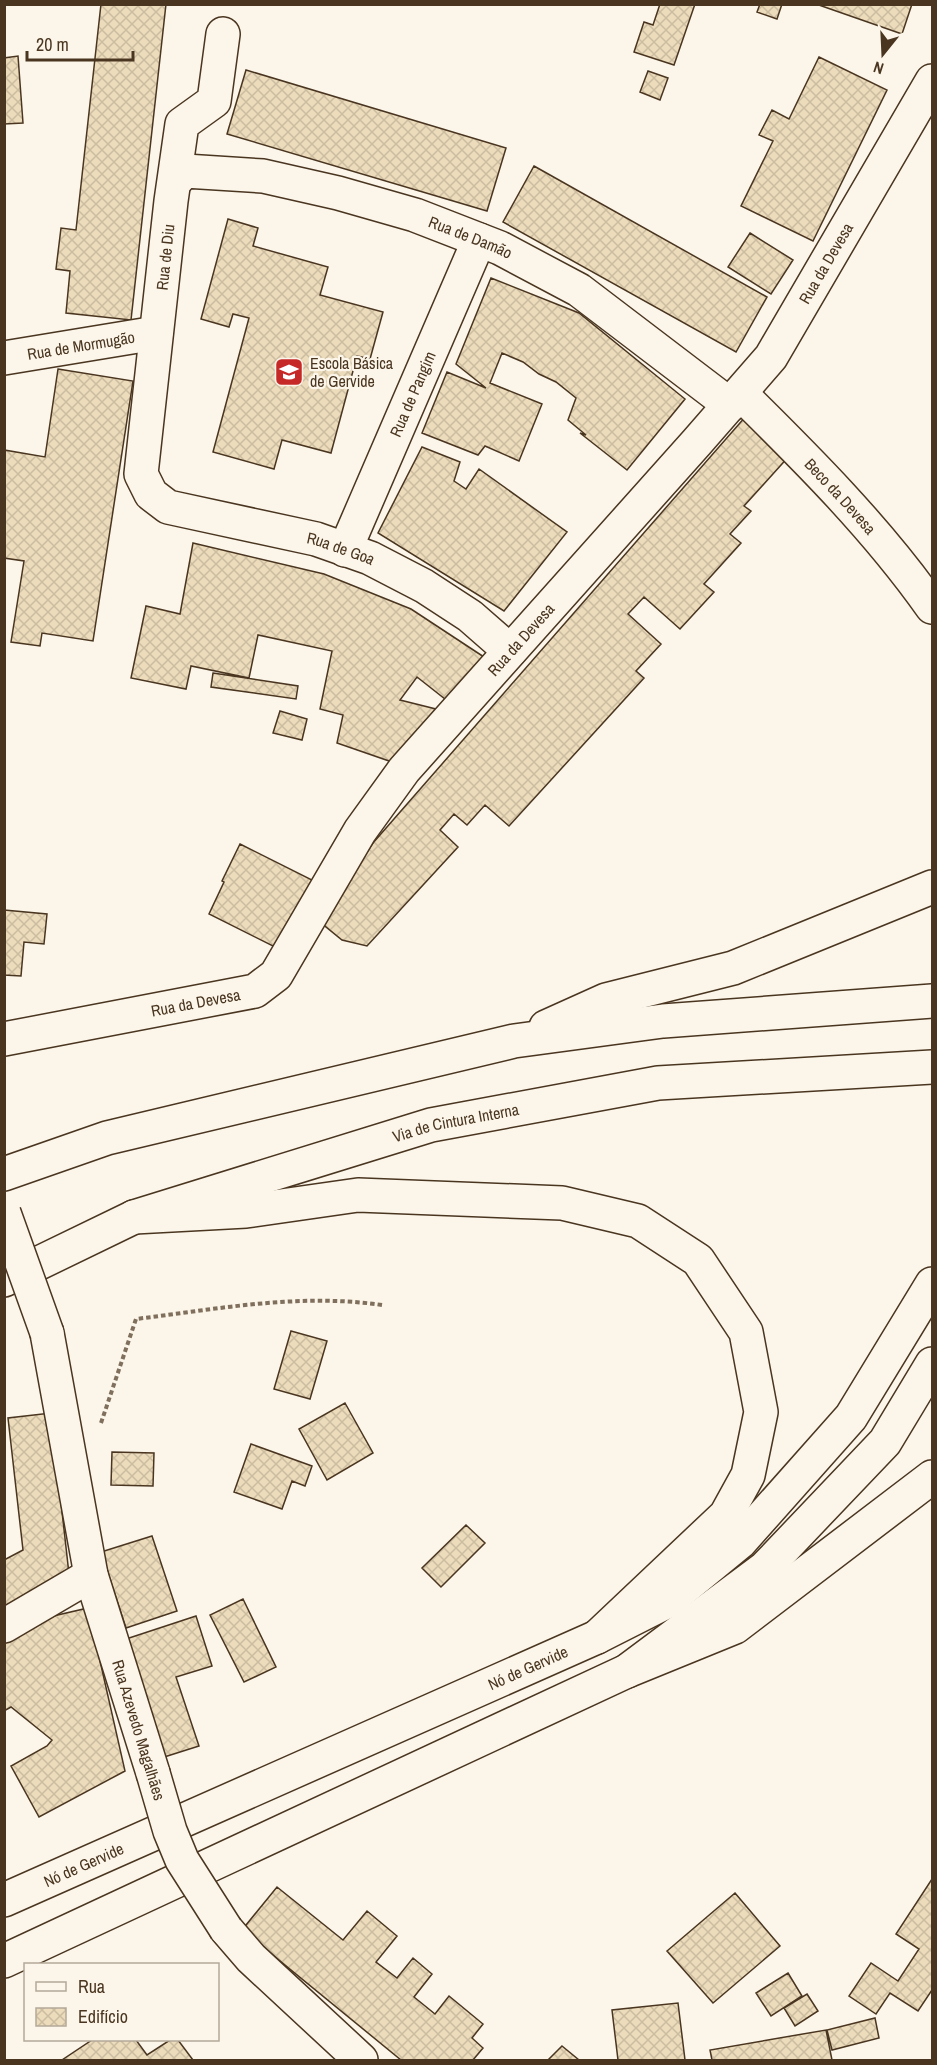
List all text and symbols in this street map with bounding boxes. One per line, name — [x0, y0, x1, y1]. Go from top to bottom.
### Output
scale bar — [27, 24, 134, 62]
north arrow — [853, 24, 913, 84]
text: 20 m — [36, 32, 69, 57]
text: N — [870, 56, 886, 80]
street label: Rua de Damão — [426, 210, 516, 264]
street label: Rua da Devesa — [793, 218, 858, 308]
street label: Rua de Diu — [151, 223, 179, 291]
street label: Rua de Mormugão — [26, 326, 136, 365]
street label: Rua de Pangim — [384, 348, 441, 440]
place label: Escola Básica de Gervide — [310, 352, 394, 392]
school or university icon: Escola Básica de Gervide — [273, 356, 305, 388]
street label: Beco da Devesa — [800, 453, 882, 539]
street label: Rua de Goa — [305, 526, 380, 570]
street label: Rua da Devesa — [482, 598, 559, 680]
street label: Rua da Devesa — [149, 983, 243, 1022]
street label: Via de Cintura Interna — [390, 1098, 521, 1147]
street label: Nó de Gervide — [484, 1640, 571, 1695]
street label: Rua Azevedo Magalhães — [107, 1657, 171, 1803]
street label: Nó de Gervide — [40, 1837, 127, 1892]
legend — [24, 1963, 219, 2041]
text: Rua — [78, 1974, 105, 1999]
text: Edifício — [78, 2004, 128, 2029]

